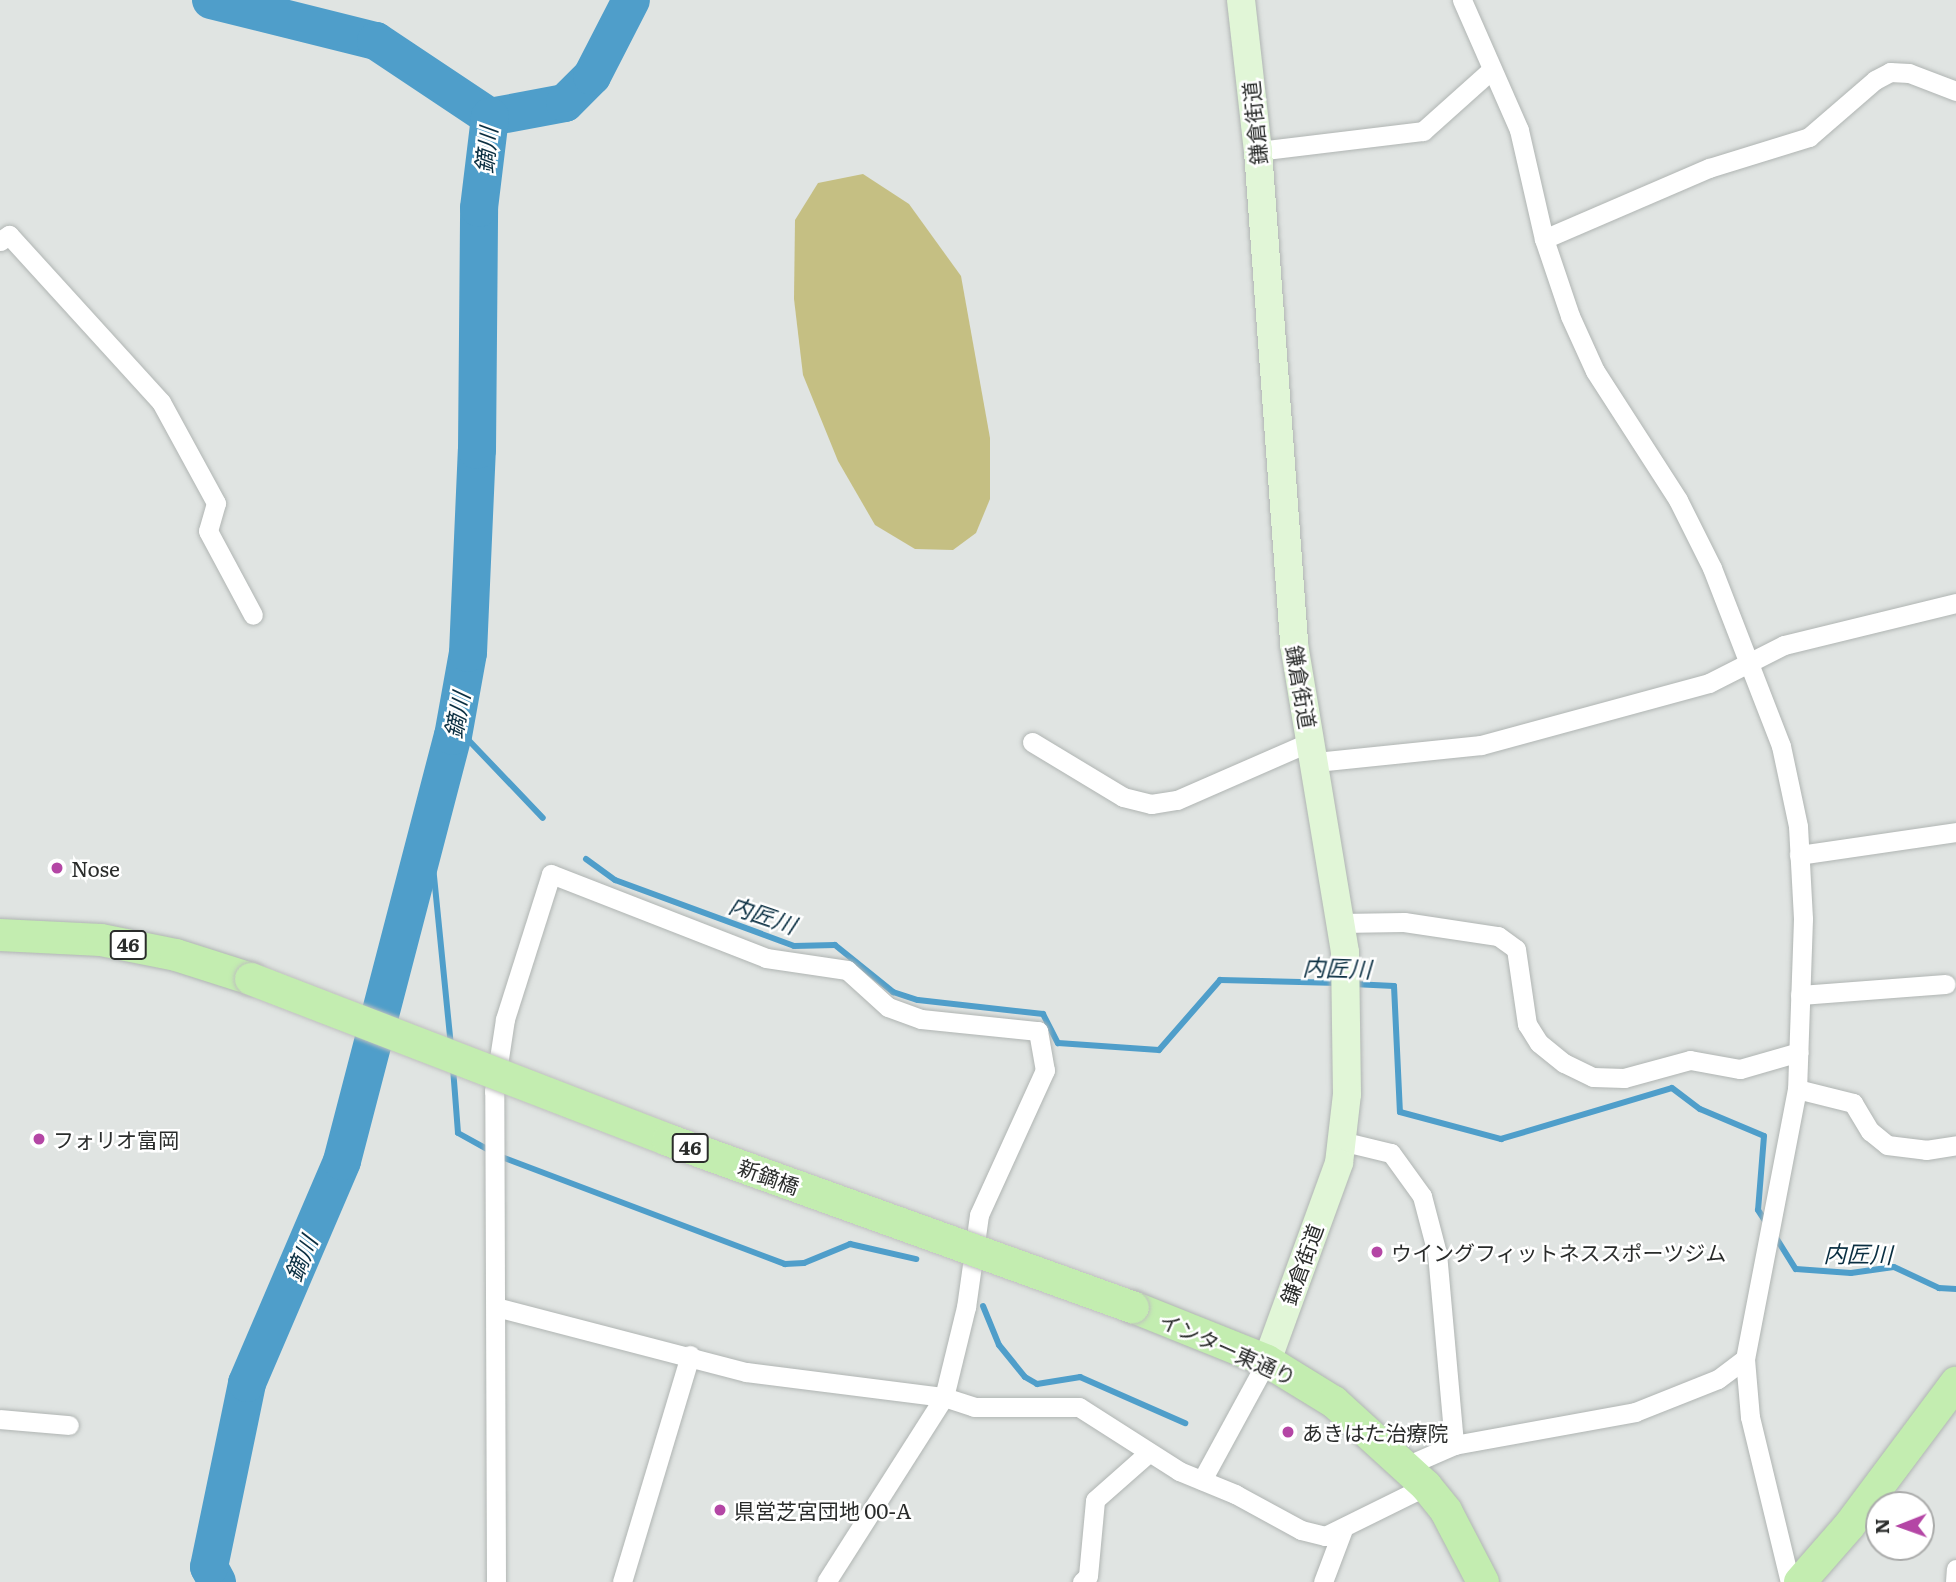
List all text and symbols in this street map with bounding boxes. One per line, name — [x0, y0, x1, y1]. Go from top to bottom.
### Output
street label: 鎌倉街道 — [1237, 80, 1271, 166]
water label: 鏑川 — [469, 126, 501, 174]
street label: 鎌倉街道 — [1282, 643, 1322, 731]
water label: 鏑川 — [438, 690, 474, 740]
place label: Nose — [71, 855, 120, 881]
marker: Nose — [49, 860, 65, 876]
water label: 内匠川 — [726, 890, 800, 938]
road number: 46 — [109, 930, 147, 960]
water label: 内匠川 — [1302, 952, 1372, 982]
place label: フォリオ富岡 — [53, 1126, 179, 1152]
marker: フォリオ富岡 — [31, 1131, 47, 1147]
road number: 46 — [671, 1132, 709, 1164]
street label: 新鏑橋 — [735, 1153, 803, 1199]
street label: 鎌倉街道 — [1275, 1220, 1327, 1308]
water label: 鏑川 — [278, 1231, 322, 1285]
place label: ウイングフィットネススポーツジム — [1391, 1239, 1727, 1265]
water label: 内匠川 — [1823, 1239, 1893, 1267]
marker: ウイングフィットネススポーツジム — [1369, 1244, 1385, 1260]
street label: インター東通り — [1156, 1307, 1300, 1389]
place label: あきはた治療院 — [1302, 1419, 1449, 1445]
marker: あきはた治療院 — [1280, 1424, 1296, 1440]
north arrow — [1865, 1491, 1935, 1561]
place label: 県営芝宮団地 00-A — [734, 1497, 911, 1523]
marker: 県営芝宮団地 00-A — [712, 1502, 728, 1518]
text: N — [1867, 1518, 1895, 1535]

